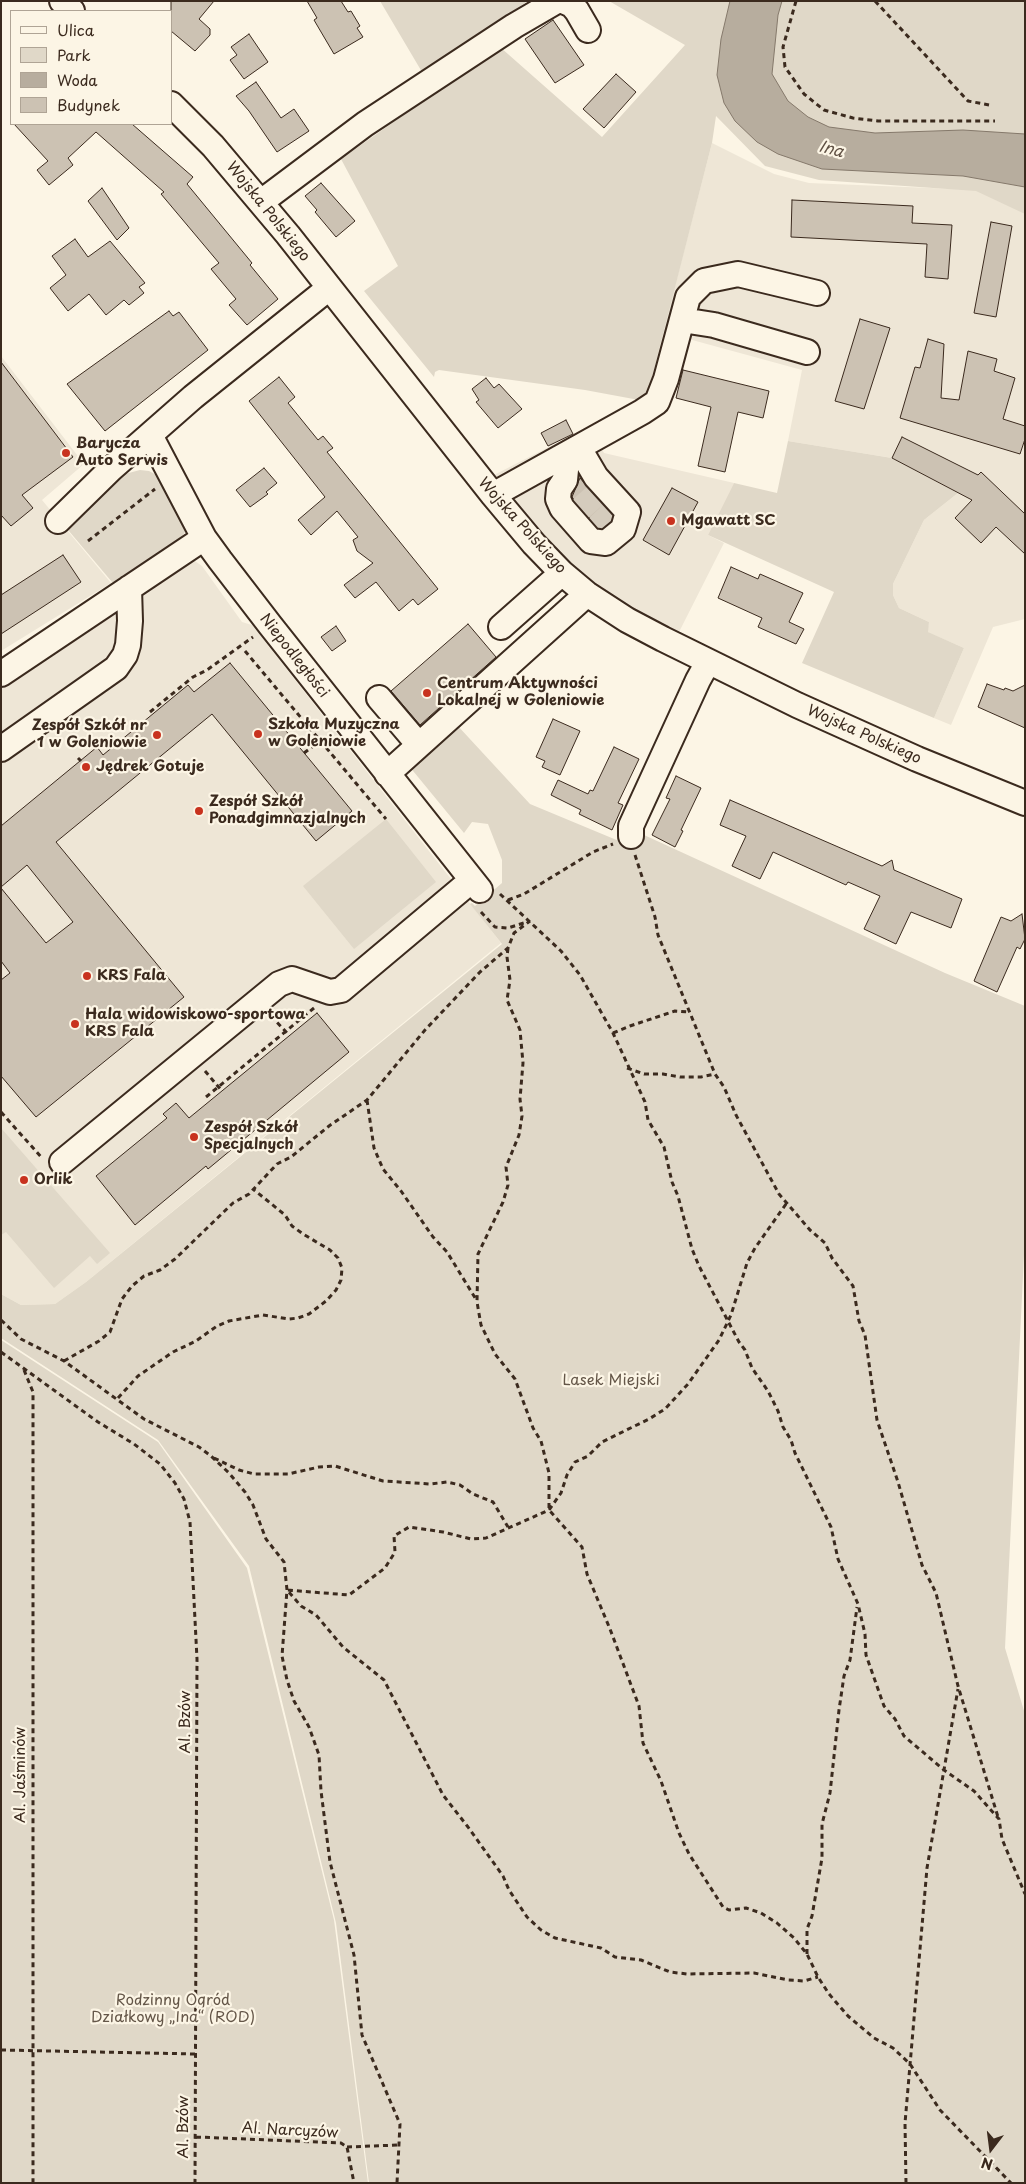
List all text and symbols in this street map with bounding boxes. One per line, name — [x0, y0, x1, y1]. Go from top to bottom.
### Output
legend — [10, 10, 172, 125]
text: Ulica — [57, 18, 94, 41]
text: Park — [57, 43, 91, 66]
text: Woda — [57, 68, 98, 91]
text: Budynek — [57, 93, 120, 116]
water label: Ina — [817, 138, 845, 162]
street label: Wojska Polskiego — [222, 159, 314, 265]
place label: Barycza Auto Serwis — [76, 435, 168, 470]
marker: Barycza Auto Serwis — [60, 447, 72, 459]
street label: Wojska Polskiego — [474, 474, 570, 578]
place label: Mgawatt SC — [681, 512, 776, 530]
marker: Mgawatt SC — [665, 515, 677, 527]
street label: Niepodległości — [256, 610, 332, 702]
place label: Centrum Aktywności Lokalnej w Goleniowie — [437, 675, 604, 710]
marker: Centrum Aktywności Lokalnej w Goleniowie — [421, 687, 433, 699]
street label: Wojska Polskiego — [804, 702, 924, 768]
place label: Szkoła Muzyczna w Goleniowie — [268, 716, 400, 751]
place label: Zespół Szkół nr 1 w Goleniowie — [32, 717, 147, 752]
marker: Szkoła Muzyczna w Goleniowie — [252, 728, 264, 740]
marker: Zespół Szkół nr 1 w Goleniowie — [151, 729, 163, 741]
place label: Jędrek Gotuje — [96, 758, 204, 776]
marker: Jędrek Gotuje — [80, 761, 92, 773]
place label: Zespół Szkół Ponadgimnazjalnych — [209, 793, 366, 828]
marker: Zespół Szkół Ponadgimnazjalnych — [193, 805, 205, 817]
place label: KRS Fala — [97, 967, 166, 985]
marker: KRS Fala — [81, 970, 93, 982]
place label: Hala widowiskowo-sportowa KRS Fala — [85, 1006, 306, 1041]
marker: Hala widowiskowo-sportowa KRS Fala — [69, 1018, 81, 1030]
place label: Zespół Szkół Specjalnych — [204, 1119, 297, 1154]
marker: Zespół Szkół Specjalnych — [188, 1131, 200, 1143]
place label: Orlik — [34, 1171, 72, 1189]
marker: Orlik — [18, 1174, 30, 1186]
park label: Lasek Miejski — [562, 1372, 660, 1390]
street label: Al. Bzów — [177, 1691, 195, 1753]
street label: Al. Jaśminów — [12, 1727, 30, 1823]
park label: Rodzinny Ogród Działkowy „Ina“ (ROD) — [91, 1992, 255, 2027]
street label: Al. Bzów — [175, 2096, 193, 2158]
street label: Al. Narcyzów — [241, 2119, 339, 2143]
north arrow — [966, 2124, 1016, 2174]
text: N — [979, 2152, 995, 2176]

